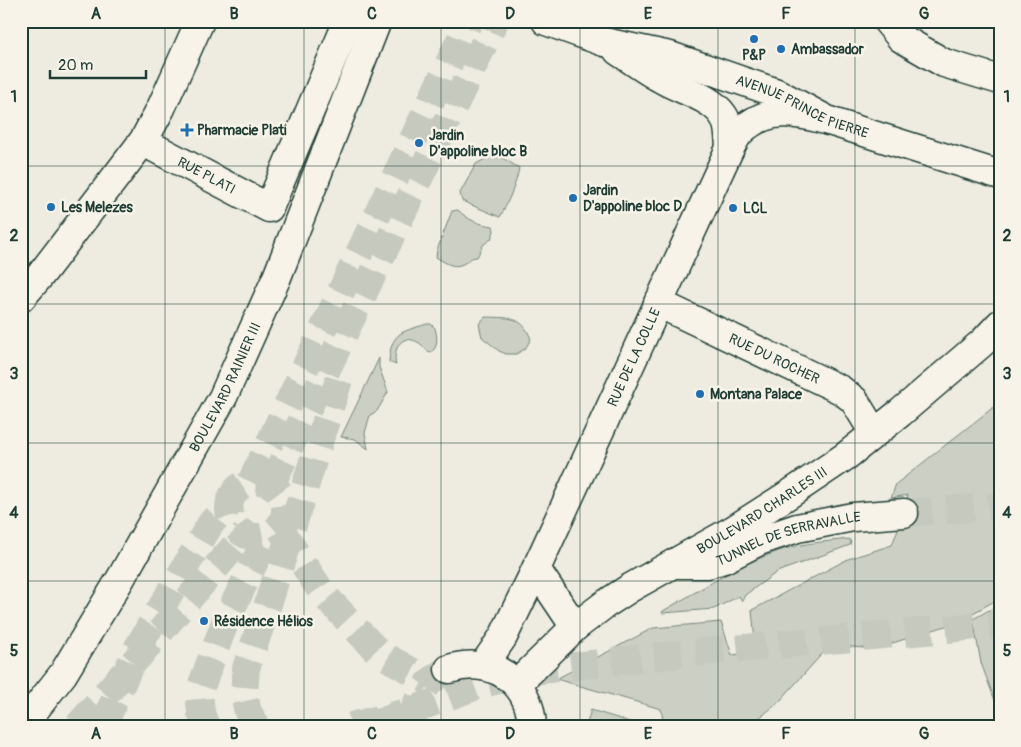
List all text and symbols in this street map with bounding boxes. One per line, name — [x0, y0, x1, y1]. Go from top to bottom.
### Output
text: A — [91, 4, 102, 24]
text: B — [229, 4, 239, 24]
text: C — [367, 4, 377, 24]
text: D — [505, 4, 515, 24]
text: E — [644, 4, 653, 24]
text: F — [781, 4, 791, 24]
text: G — [919, 4, 930, 24]
marker: P&P — [748, 33, 760, 45]
place label: Ambassador — [791, 41, 865, 58]
marker: Ambassador — [775, 43, 787, 55]
place label: P&P — [742, 47, 766, 64]
scale bar — [50, 48, 146, 80]
text: 20 m — [58, 56, 93, 75]
street label: AVENUE PRINCE PIERRE — [734, 71, 871, 141]
text: 1 — [11, 87, 17, 107]
text: 1 — [1004, 87, 1010, 107]
place label: Pharmacie Plati — [197, 122, 287, 139]
marker: Pharmacie Plati — [181, 124, 193, 136]
place label: Jardin D'appoline bloc B — [429, 127, 527, 160]
marker: Jardin D'appoline bloc B — [413, 137, 425, 149]
street label: RUE PLATI — [175, 153, 239, 197]
place label: Jardin D'appoline bloc D — [583, 182, 682, 215]
marker: Jardin D'appoline bloc D — [567, 192, 579, 204]
place label: Les Melezes — [61, 199, 134, 216]
place label: LCL — [743, 200, 768, 217]
marker: Les Melezes — [45, 201, 57, 213]
marker: LCL — [727, 202, 739, 214]
text: 2 — [10, 226, 19, 246]
text: 2 — [1003, 226, 1012, 246]
street label: RUE DE LA COLLE — [603, 305, 664, 409]
street label: BOULEVARD RAINIER III — [185, 320, 264, 455]
street label: RUE DU ROCHER — [726, 330, 823, 387]
text: 3 — [10, 364, 19, 384]
text: 3 — [1003, 364, 1012, 384]
place label: Montana Palace — [710, 386, 803, 403]
marker: Montana Palace — [694, 388, 706, 400]
street label: BOULEVARD CHARLES III — [694, 463, 830, 557]
text: 4 — [9, 503, 19, 523]
text: 4 — [1002, 503, 1012, 523]
street label: TUNNEL DE SERRAVALLE — [714, 508, 861, 569]
place label: Résidence Hélios — [214, 613, 314, 630]
marker: Résidence Hélios — [198, 615, 210, 627]
text: 5 — [10, 641, 19, 661]
text: 5 — [1003, 641, 1012, 661]
text: A — [91, 724, 102, 744]
text: B — [229, 724, 239, 744]
text: C — [367, 724, 377, 744]
text: D — [505, 724, 515, 744]
text: E — [644, 724, 653, 744]
text: F — [781, 724, 791, 744]
text: G — [919, 724, 930, 744]

